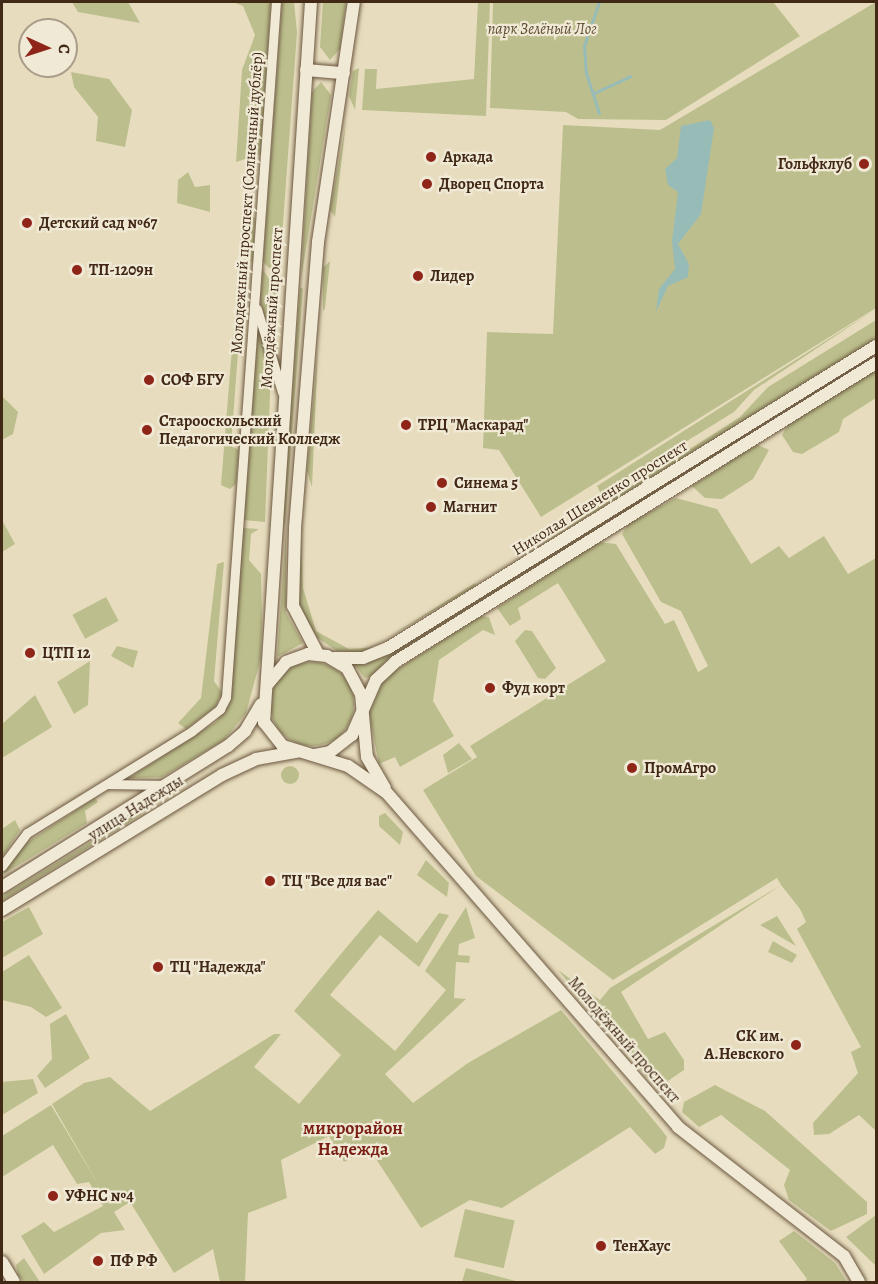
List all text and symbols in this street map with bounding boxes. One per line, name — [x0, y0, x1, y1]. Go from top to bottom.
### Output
north arrow — [18, 18, 78, 78]
park label: парк Зелёный Лог — [487, 19, 597, 39]
text: С — [53, 43, 75, 54]
street label: Молодежный проспект (Солнечный дублёр) — [227, 51, 267, 355]
place label: Аркада — [443, 147, 493, 167]
marker: Аркада — [424, 150, 438, 164]
place label: Гольфклуб — [778, 154, 852, 174]
marker: Гольфклуб — [857, 157, 871, 171]
place label: Дворец Спорта — [439, 174, 544, 194]
marker: Дворец Спорта — [420, 177, 434, 191]
place label: Детский сад №67 — [39, 213, 157, 233]
marker: Детский сад №67 — [20, 216, 34, 230]
street label: Молодёжный проспект — [257, 227, 287, 389]
place label: ТП-1209н — [89, 260, 153, 280]
marker: ТП-1209н — [70, 263, 84, 277]
place label: Лидер — [430, 266, 474, 286]
marker: Лидер — [411, 269, 425, 283]
place label: СОФ БГУ — [161, 370, 224, 390]
marker: СОФ БГУ — [142, 373, 156, 387]
place label: Старооскольский Педагогический Колледж — [159, 411, 340, 449]
place label: ТРЦ "Маскарад" — [418, 415, 529, 435]
marker: ТРЦ "Маскарад" — [399, 418, 413, 432]
marker: Старооскольский Педагогический Колледж — [140, 423, 154, 437]
street label: Николая Шевченко проспект — [509, 436, 691, 560]
place label: Синема 5 — [454, 473, 518, 493]
marker: Синема 5 — [435, 476, 449, 490]
place label: Магнит — [443, 497, 497, 517]
marker: Магнит — [424, 500, 438, 514]
place label: ЦТП 12 — [42, 643, 91, 663]
marker: ЦТП 12 — [23, 646, 37, 660]
place label: Фуд корт — [502, 678, 565, 698]
marker: Фуд корт — [483, 681, 497, 695]
place label: ПромАгро — [644, 758, 716, 778]
marker: ПромАгро — [625, 761, 639, 775]
street label: улица Надежды — [85, 771, 187, 845]
place label: ТЦ "Все для вас" — [282, 871, 392, 891]
marker: ТЦ "Все для вас" — [263, 874, 277, 888]
place label: ТЦ "Надежда" — [170, 957, 266, 977]
marker: ТЦ "Надежда" — [151, 960, 165, 974]
street label: Молодёжный проспект — [564, 973, 684, 1107]
place label: СК им. А.Невского — [704, 1026, 784, 1064]
marker: СК им. А.Невского — [789, 1038, 803, 1052]
district label: микрорайон Надежда — [303, 1118, 403, 1160]
place label: УФНС №4 — [65, 1186, 134, 1206]
marker: УФНС №4 — [46, 1189, 60, 1203]
place label: ТенХаус — [613, 1236, 671, 1256]
marker: ТенХаус — [594, 1239, 608, 1253]
place label: ПФ РФ — [110, 1251, 158, 1271]
marker: ПФ РФ — [91, 1254, 105, 1268]

